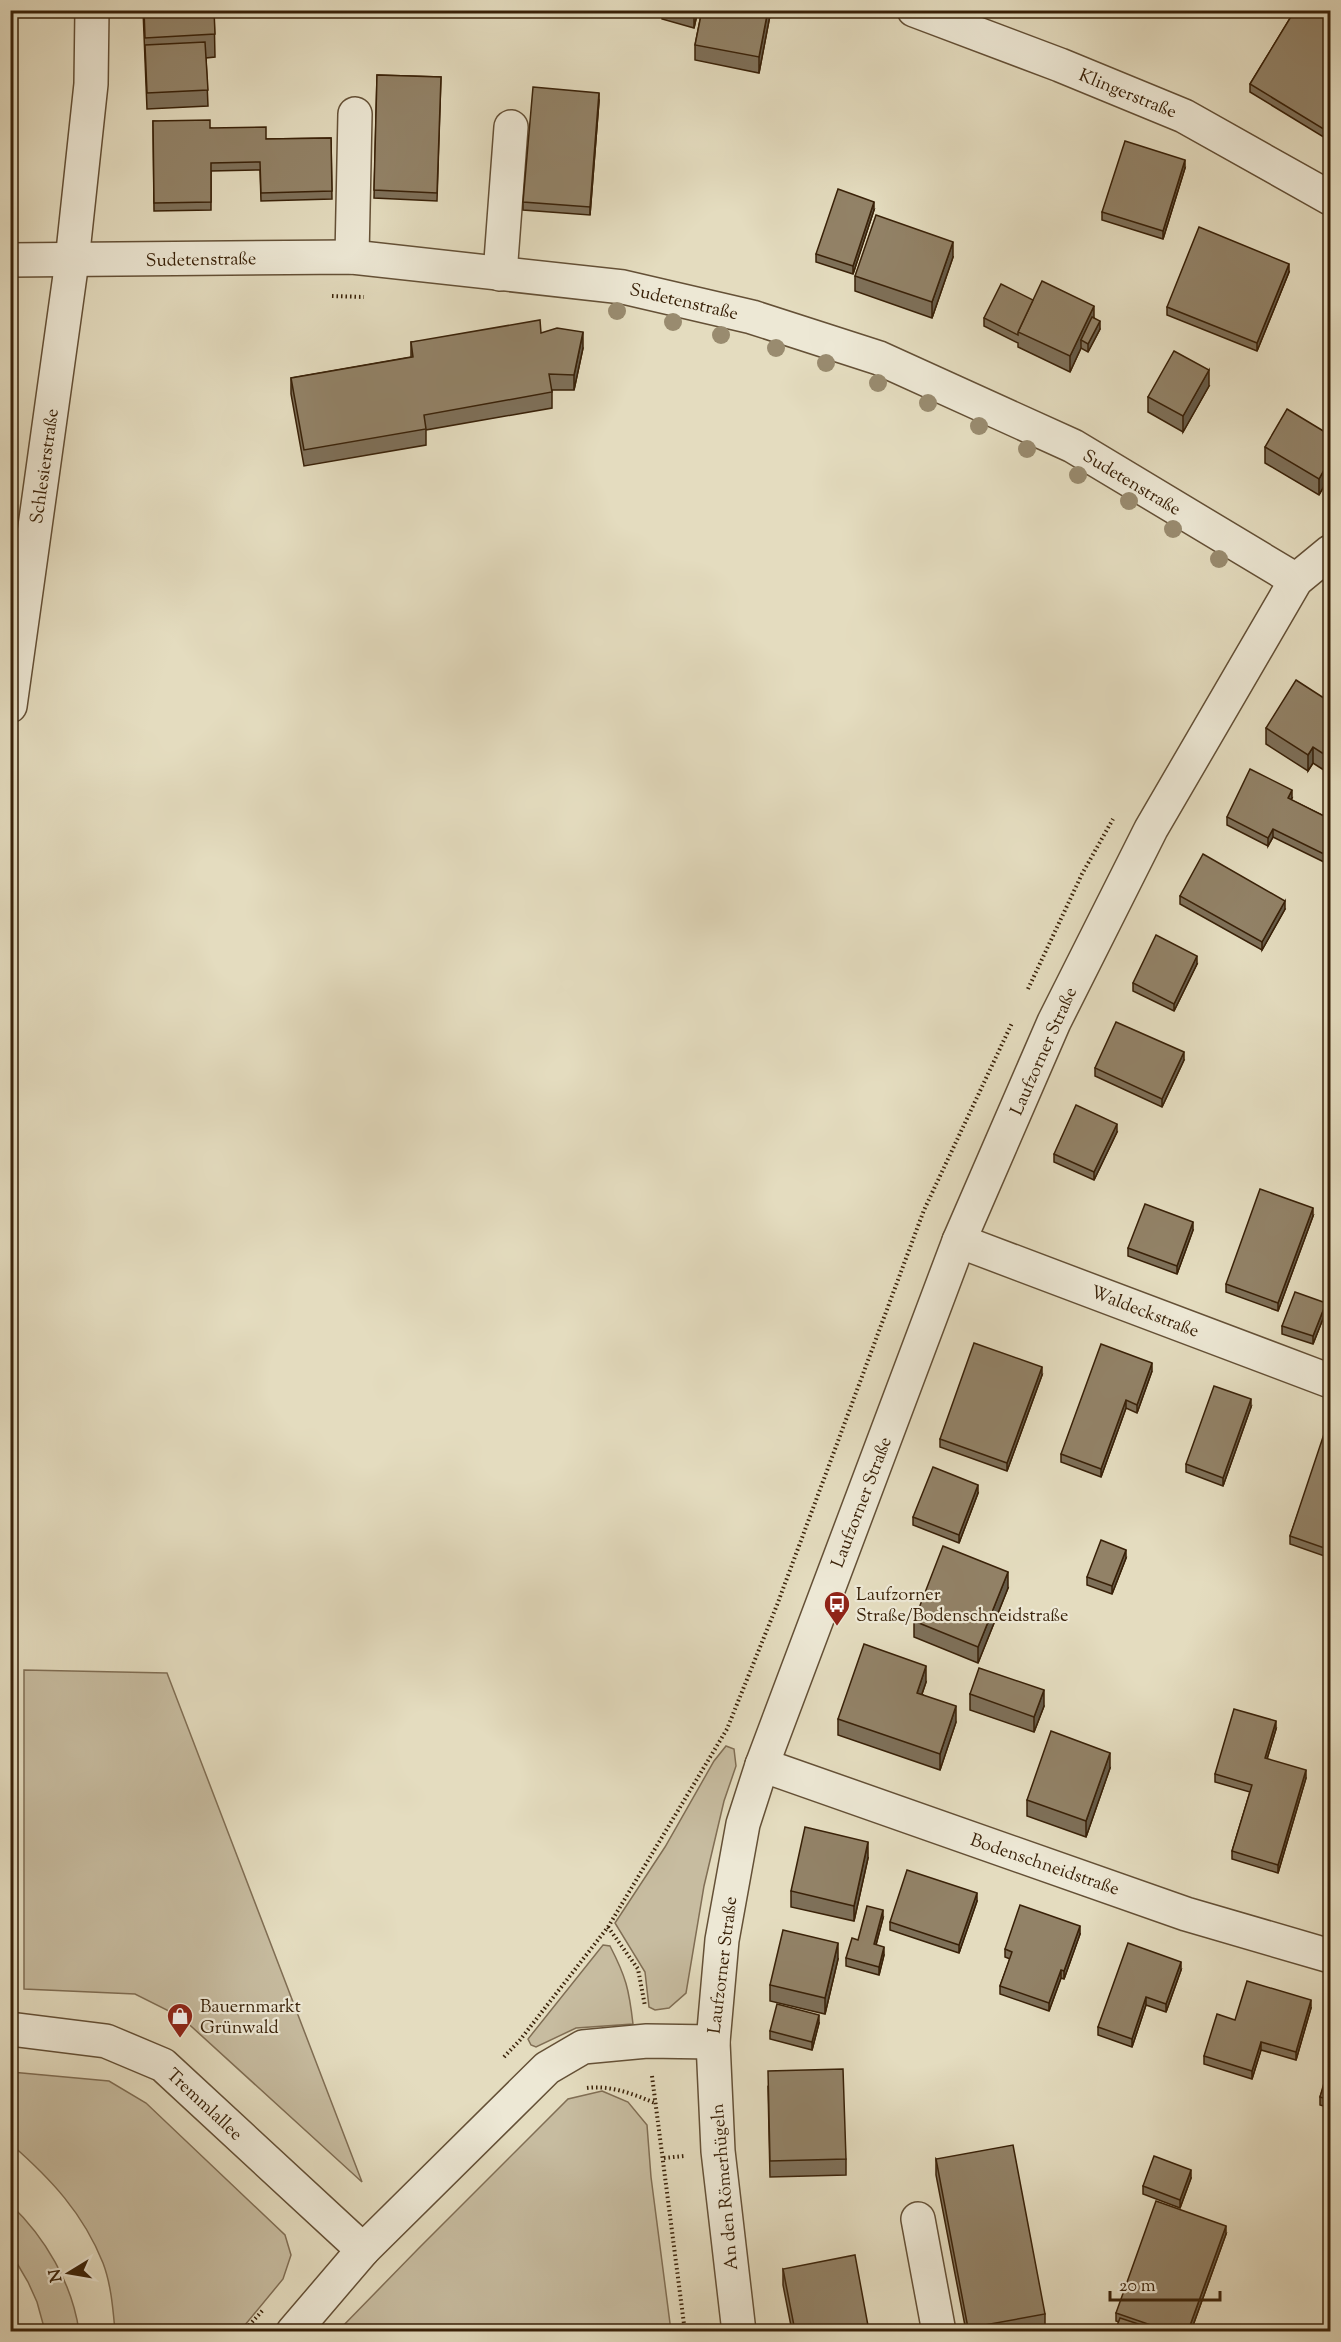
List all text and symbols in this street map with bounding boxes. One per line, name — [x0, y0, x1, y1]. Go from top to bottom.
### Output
street label: Klingerstraße — [1074, 63, 1180, 126]
street label: Sudetenstraße — [145, 247, 257, 275]
street label: Sudetenstraße — [627, 278, 740, 328]
street label: Schlesierstraße — [25, 407, 67, 526]
street label: Sudetenstraße — [1077, 444, 1185, 523]
street label: Laufzorner Straße — [1005, 983, 1085, 1120]
street label: Waldeckstraße — [1086, 1280, 1202, 1346]
street label: Laufzorner Straße — [826, 1434, 900, 1572]
place label: Laufzorner Straße/Bodenschneidstraße — [856, 1583, 1069, 1630]
bus stop icon: Laufzorner Straße/Bodenschneidstraße — [822, 1589, 852, 1627]
street label: Bodenschneidstraße — [966, 1828, 1122, 1904]
street label: Laufzorner Straße — [703, 1895, 745, 2035]
place label: Bauernmarkt Grünwald — [200, 1995, 301, 2042]
shop icon: Bauernmarkt Grünwald — [165, 2001, 195, 2039]
street label: Tremmlallee — [160, 2063, 248, 2148]
street label: An den Römerhügeln — [706, 2102, 746, 2271]
north arrow — [39, 2243, 99, 2303]
scale bar — [1110, 2264, 1220, 2302]
text: N — [44, 2267, 69, 2284]
text: 20 m — [1119, 2274, 1156, 2300]

